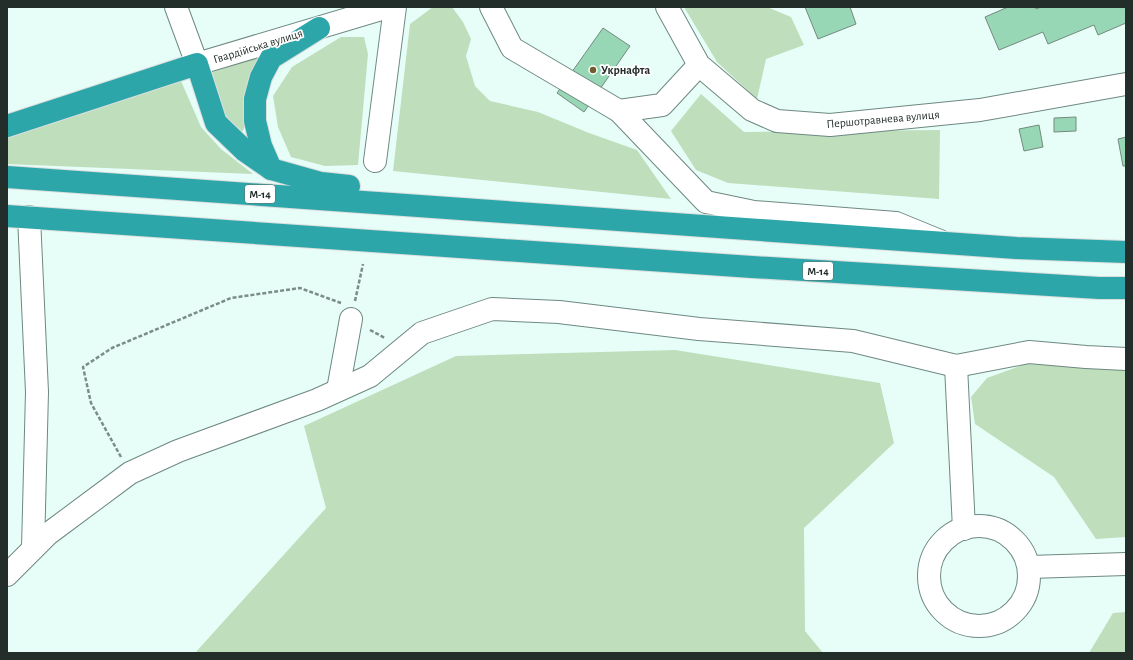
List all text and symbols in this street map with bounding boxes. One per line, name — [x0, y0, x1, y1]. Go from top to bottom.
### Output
street label: Гвардійська вулиця — [212, 27, 304, 66]
place label: Укрнафта — [601, 64, 651, 76]
marker: Укрнафта — [588, 65, 598, 75]
street label: Першотравнева вулиця — [826, 108, 940, 131]
road number: М-14 — [245, 185, 275, 203]
road number: М-14 — [803, 262, 833, 280]

